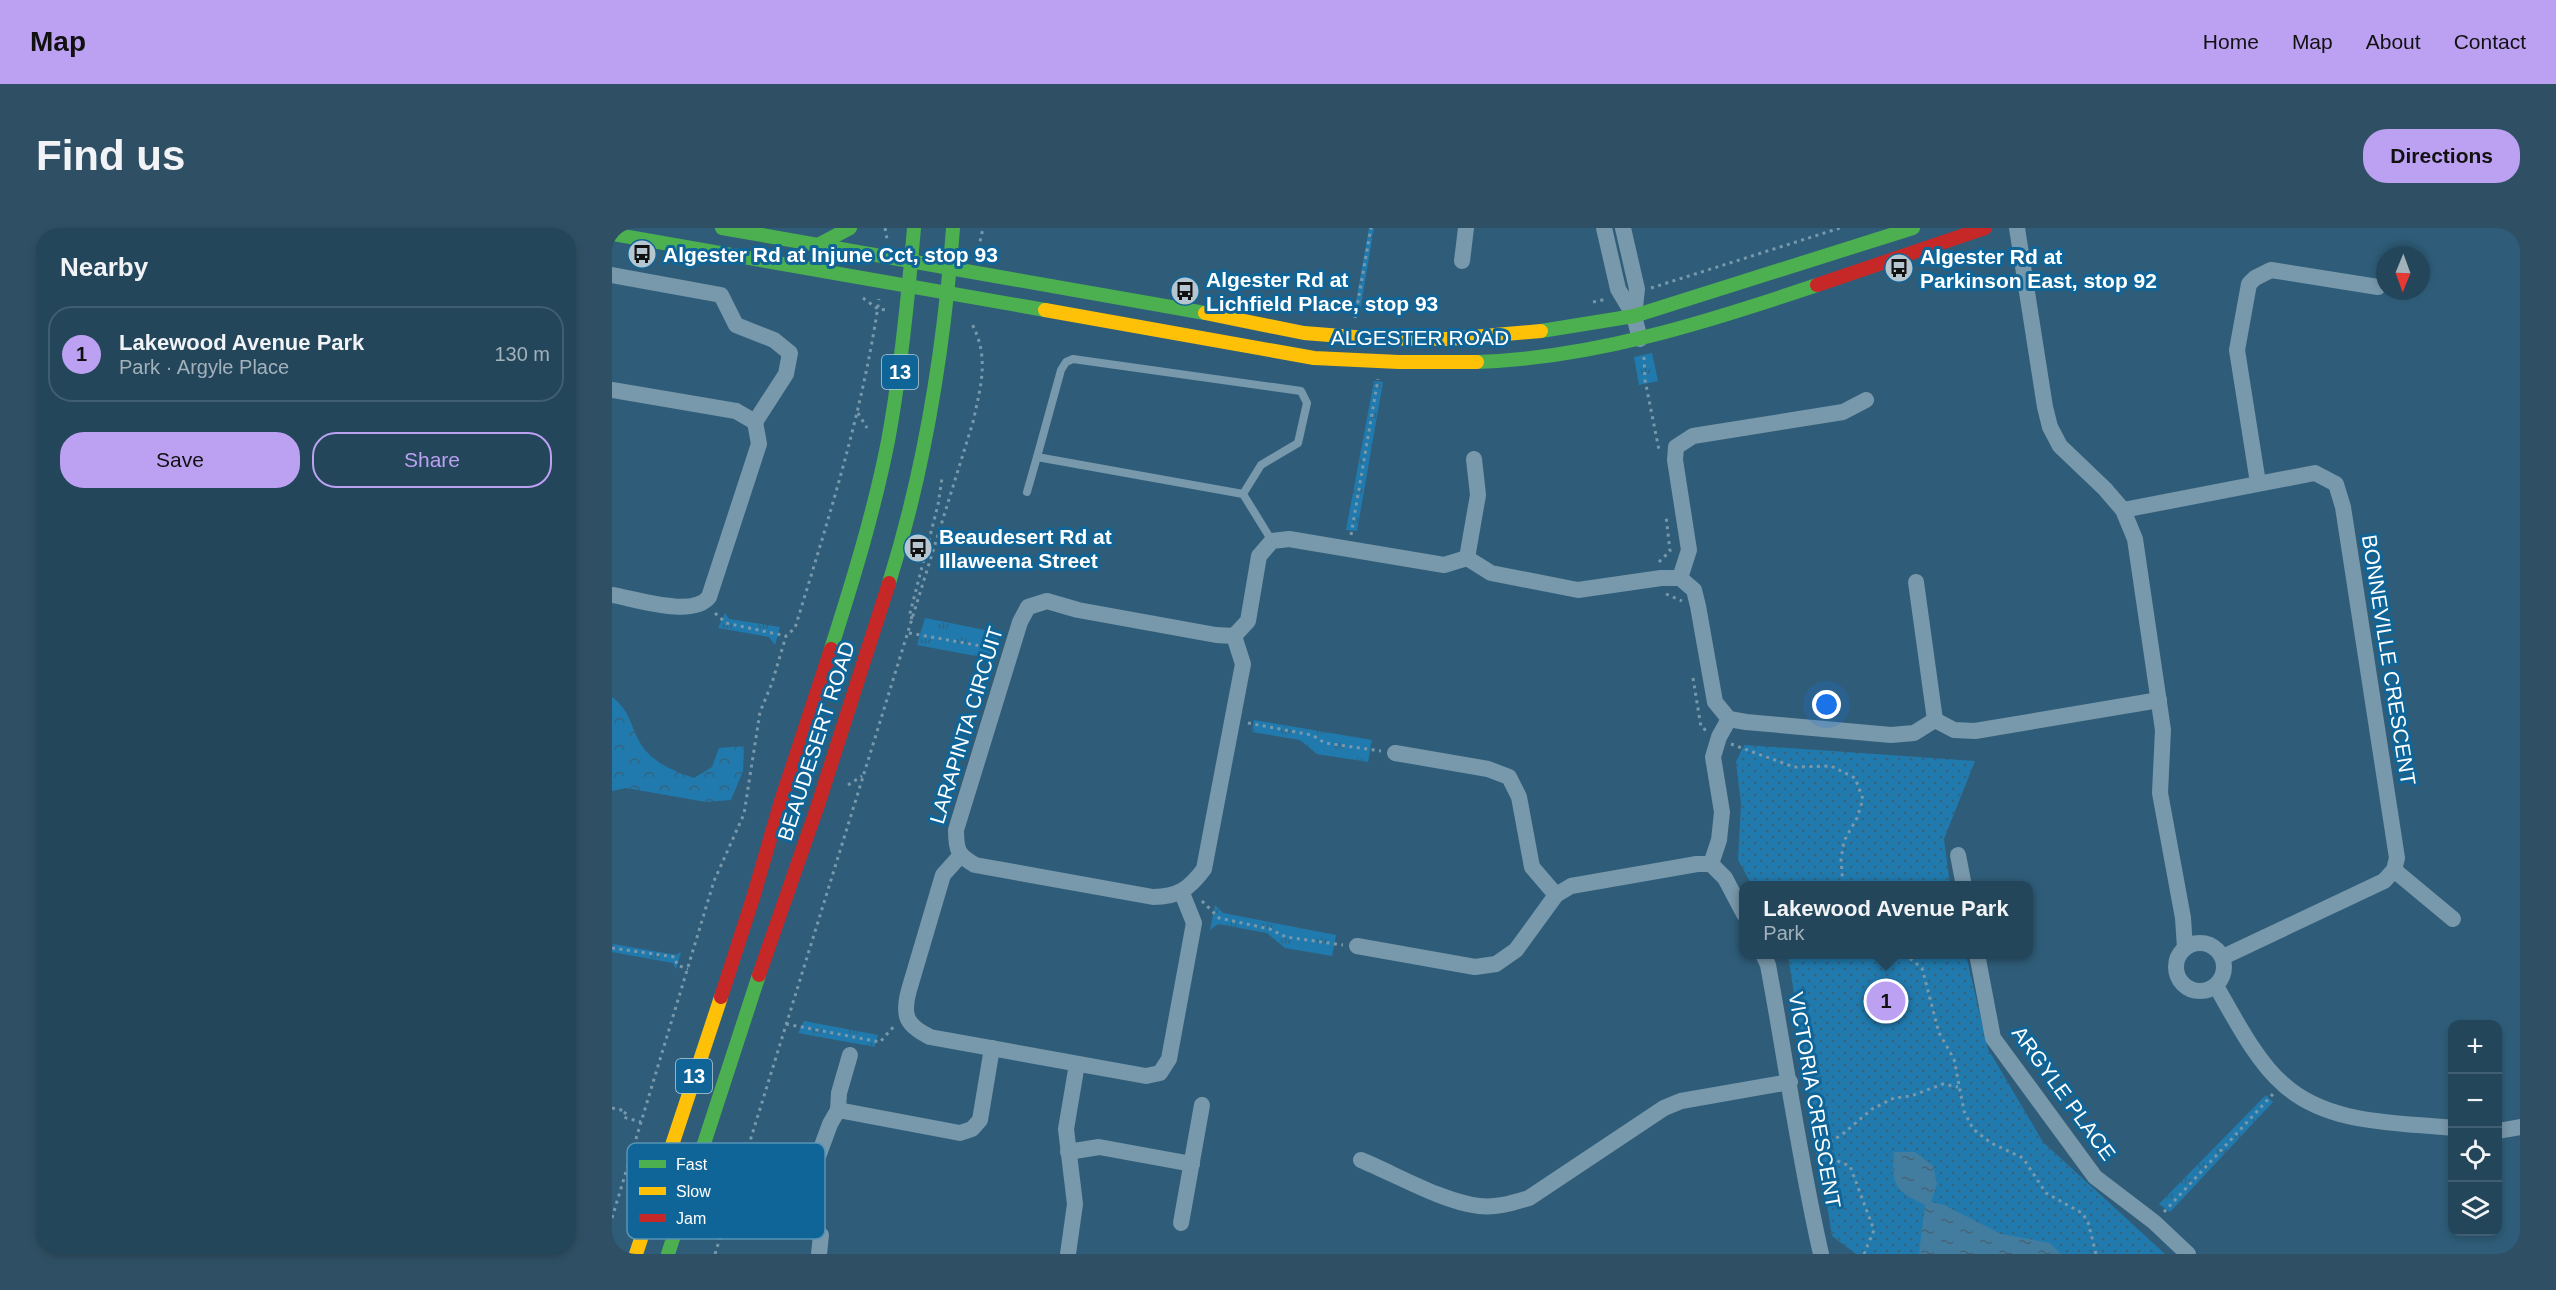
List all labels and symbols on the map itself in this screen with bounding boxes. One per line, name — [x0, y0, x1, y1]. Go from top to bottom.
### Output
bus stop icon: Algester Rd at Injune Cct, stop 93 — [626, 238, 658, 270]
place label: Algester Rd at Injune Cct, stop 93 — [663, 243, 998, 266]
place label: Algester Rd at Parkinson East, stop 92 — [1920, 245, 2157, 292]
north arrow — [2376, 246, 2430, 300]
bus stop icon: Algester Rd at Parkinson East, stop 92 — [1883, 252, 1915, 284]
place label: Algester Rd at Lichfield Place, stop 93 — [1206, 268, 1438, 315]
bus stop icon: Algester Rd at Lichfield Place, stop 93 — [1169, 275, 1201, 307]
street label: ALGESTER ROAD — [1331, 326, 1509, 349]
road number: 13 — [882, 355, 918, 389]
place label: Beaudesert Rd at Illaweena Street — [939, 525, 1112, 572]
bus stop icon: Beaudesert Rd at Illaweena Street — [902, 532, 934, 564]
street label: BONNEVILLE CRESCENT — [2358, 533, 2420, 787]
street label: LARAPINTA CIRCUIT — [925, 623, 1007, 826]
street label: BEAUDESERT ROAD — [773, 638, 859, 844]
your location — [1812, 690, 1841, 719]
pin: 1 — [1866, 978, 1906, 1024]
street label: VICTORIA CRESCENT — [1785, 990, 1845, 1210]
street label: ARGYLE PLACE — [2008, 1022, 2120, 1164]
road number: 13 — [676, 1059, 712, 1093]
legend — [627, 1143, 825, 1239]
text: Fast — [676, 1156, 708, 1173]
text: Slow — [676, 1183, 711, 1200]
text: Jam — [676, 1210, 706, 1227]

